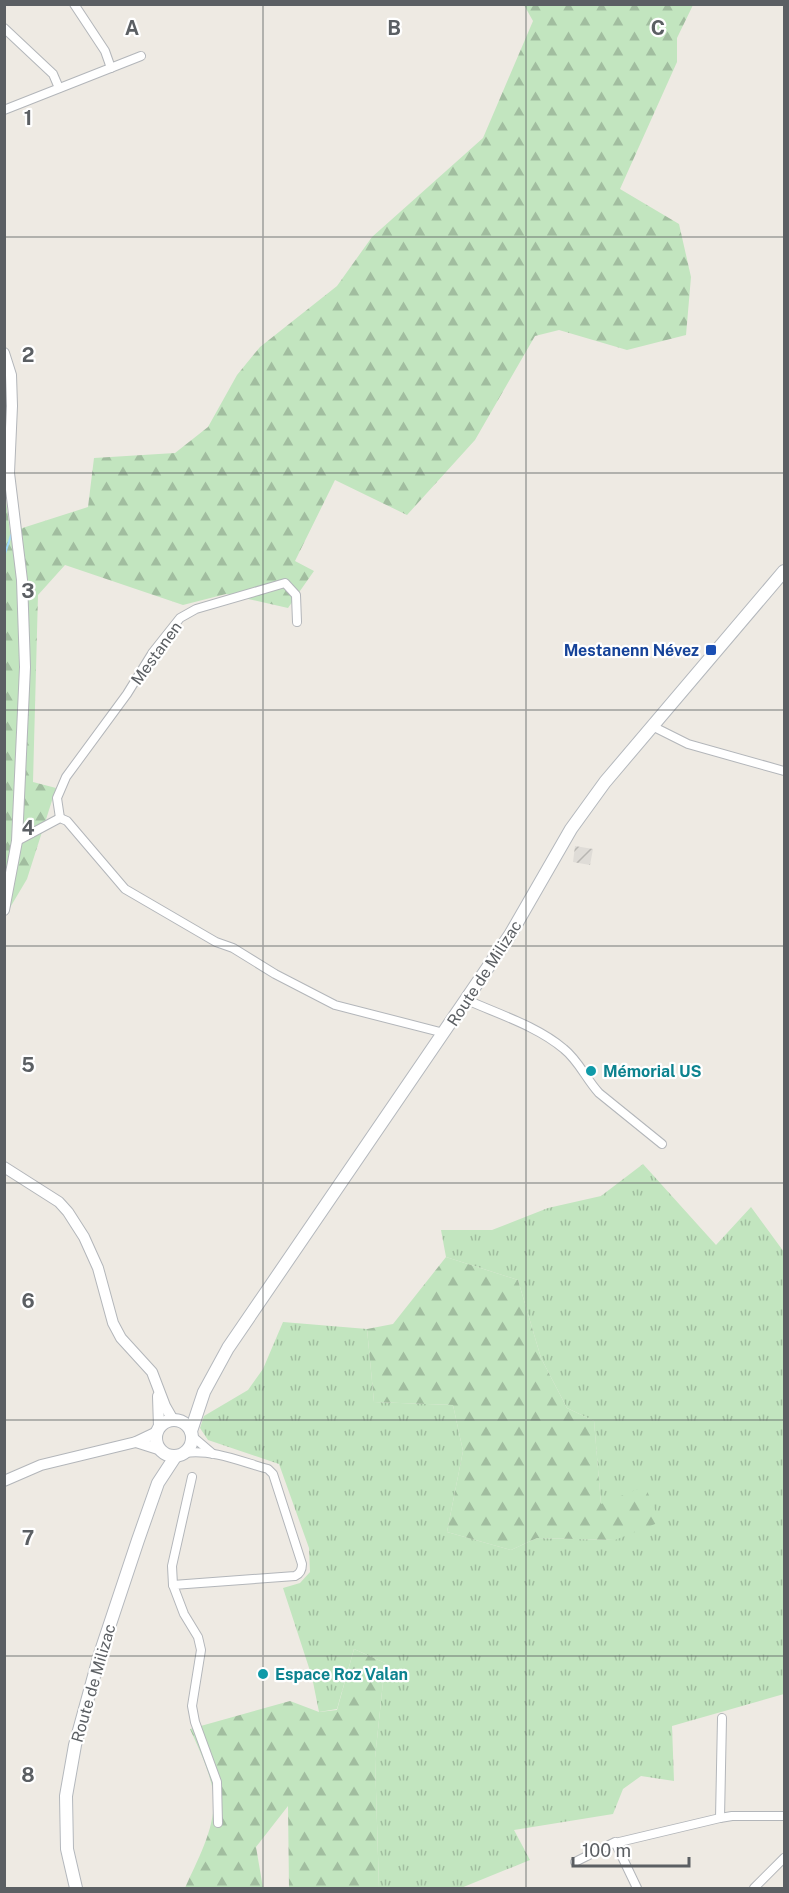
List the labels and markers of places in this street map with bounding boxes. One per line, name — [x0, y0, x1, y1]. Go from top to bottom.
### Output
place label: Mestanenn Névez — [564, 641, 699, 660]
marker: Mestanenn Névez — [704, 643, 718, 657]
place label: Mémorial US — [603, 1062, 702, 1081]
marker: Mémorial US — [584, 1064, 598, 1078]
place label: Espace Roz Valan — [275, 1665, 408, 1684]
marker: Espace Roz Valan — [256, 1667, 270, 1681]

